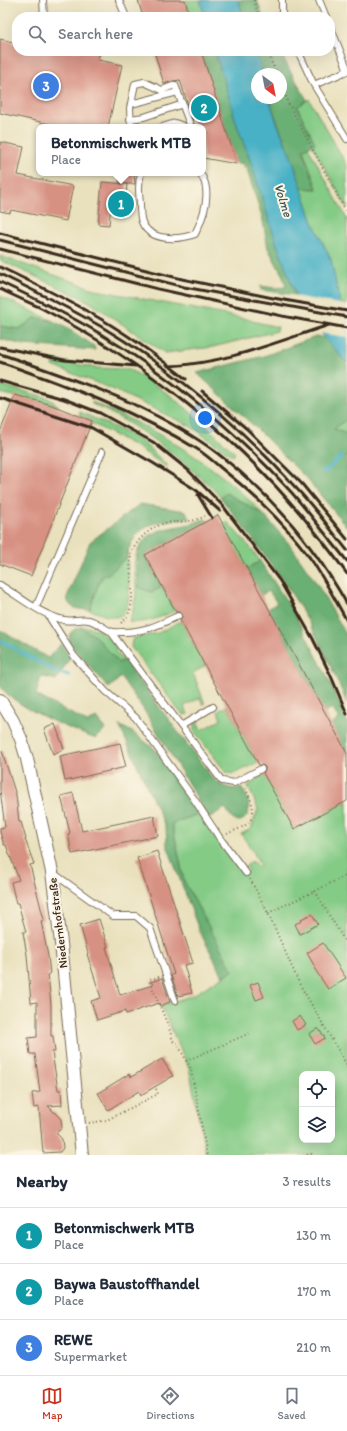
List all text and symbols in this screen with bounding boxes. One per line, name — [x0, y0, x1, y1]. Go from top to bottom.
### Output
search box — [12, 12, 335, 56]
icon: search — [26, 23, 48, 45]
text: Search here — [58, 25, 133, 43]
north arrow — [251, 68, 287, 104]
pin: 3 — [33, 71, 59, 101]
pin: 2 — [191, 93, 217, 123]
popup — [36, 124, 206, 176]
text: Betonmischwerk MTB — [51, 134, 191, 152]
text: Place — [51, 152, 81, 167]
water label: Volme — [271, 182, 296, 219]
pin: 1 — [108, 189, 134, 219]
your location — [195, 408, 215, 428]
street label: Niedernhofstraße — [45, 877, 71, 969]
map controls — [299, 1071, 335, 1143]
button: locate — [299, 1071, 335, 1107]
button: layers — [299, 1107, 335, 1143]
text: Nearby — [16, 1171, 68, 1191]
text: 3 results — [282, 1174, 331, 1189]
text: Betonmischwerk MTB — [54, 1219, 194, 1237]
text: 1 — [26, 1228, 32, 1243]
text: 130 m — [296, 1228, 331, 1243]
text: Place — [54, 1237, 84, 1252]
text: Baywa Baustoffhandel — [54, 1275, 199, 1293]
text: 2 — [26, 1284, 32, 1299]
text: 170 m — [297, 1284, 331, 1299]
text: Place — [54, 1293, 84, 1308]
text: REWE — [54, 1331, 93, 1349]
text: 3 — [25, 1340, 33, 1355]
text: 210 m — [296, 1340, 331, 1355]
text: Supermarket — [54, 1349, 127, 1364]
tab: Map — [41, 1385, 63, 1422]
tab: Directions — [146, 1385, 195, 1422]
tab: Saved — [277, 1385, 306, 1422]

